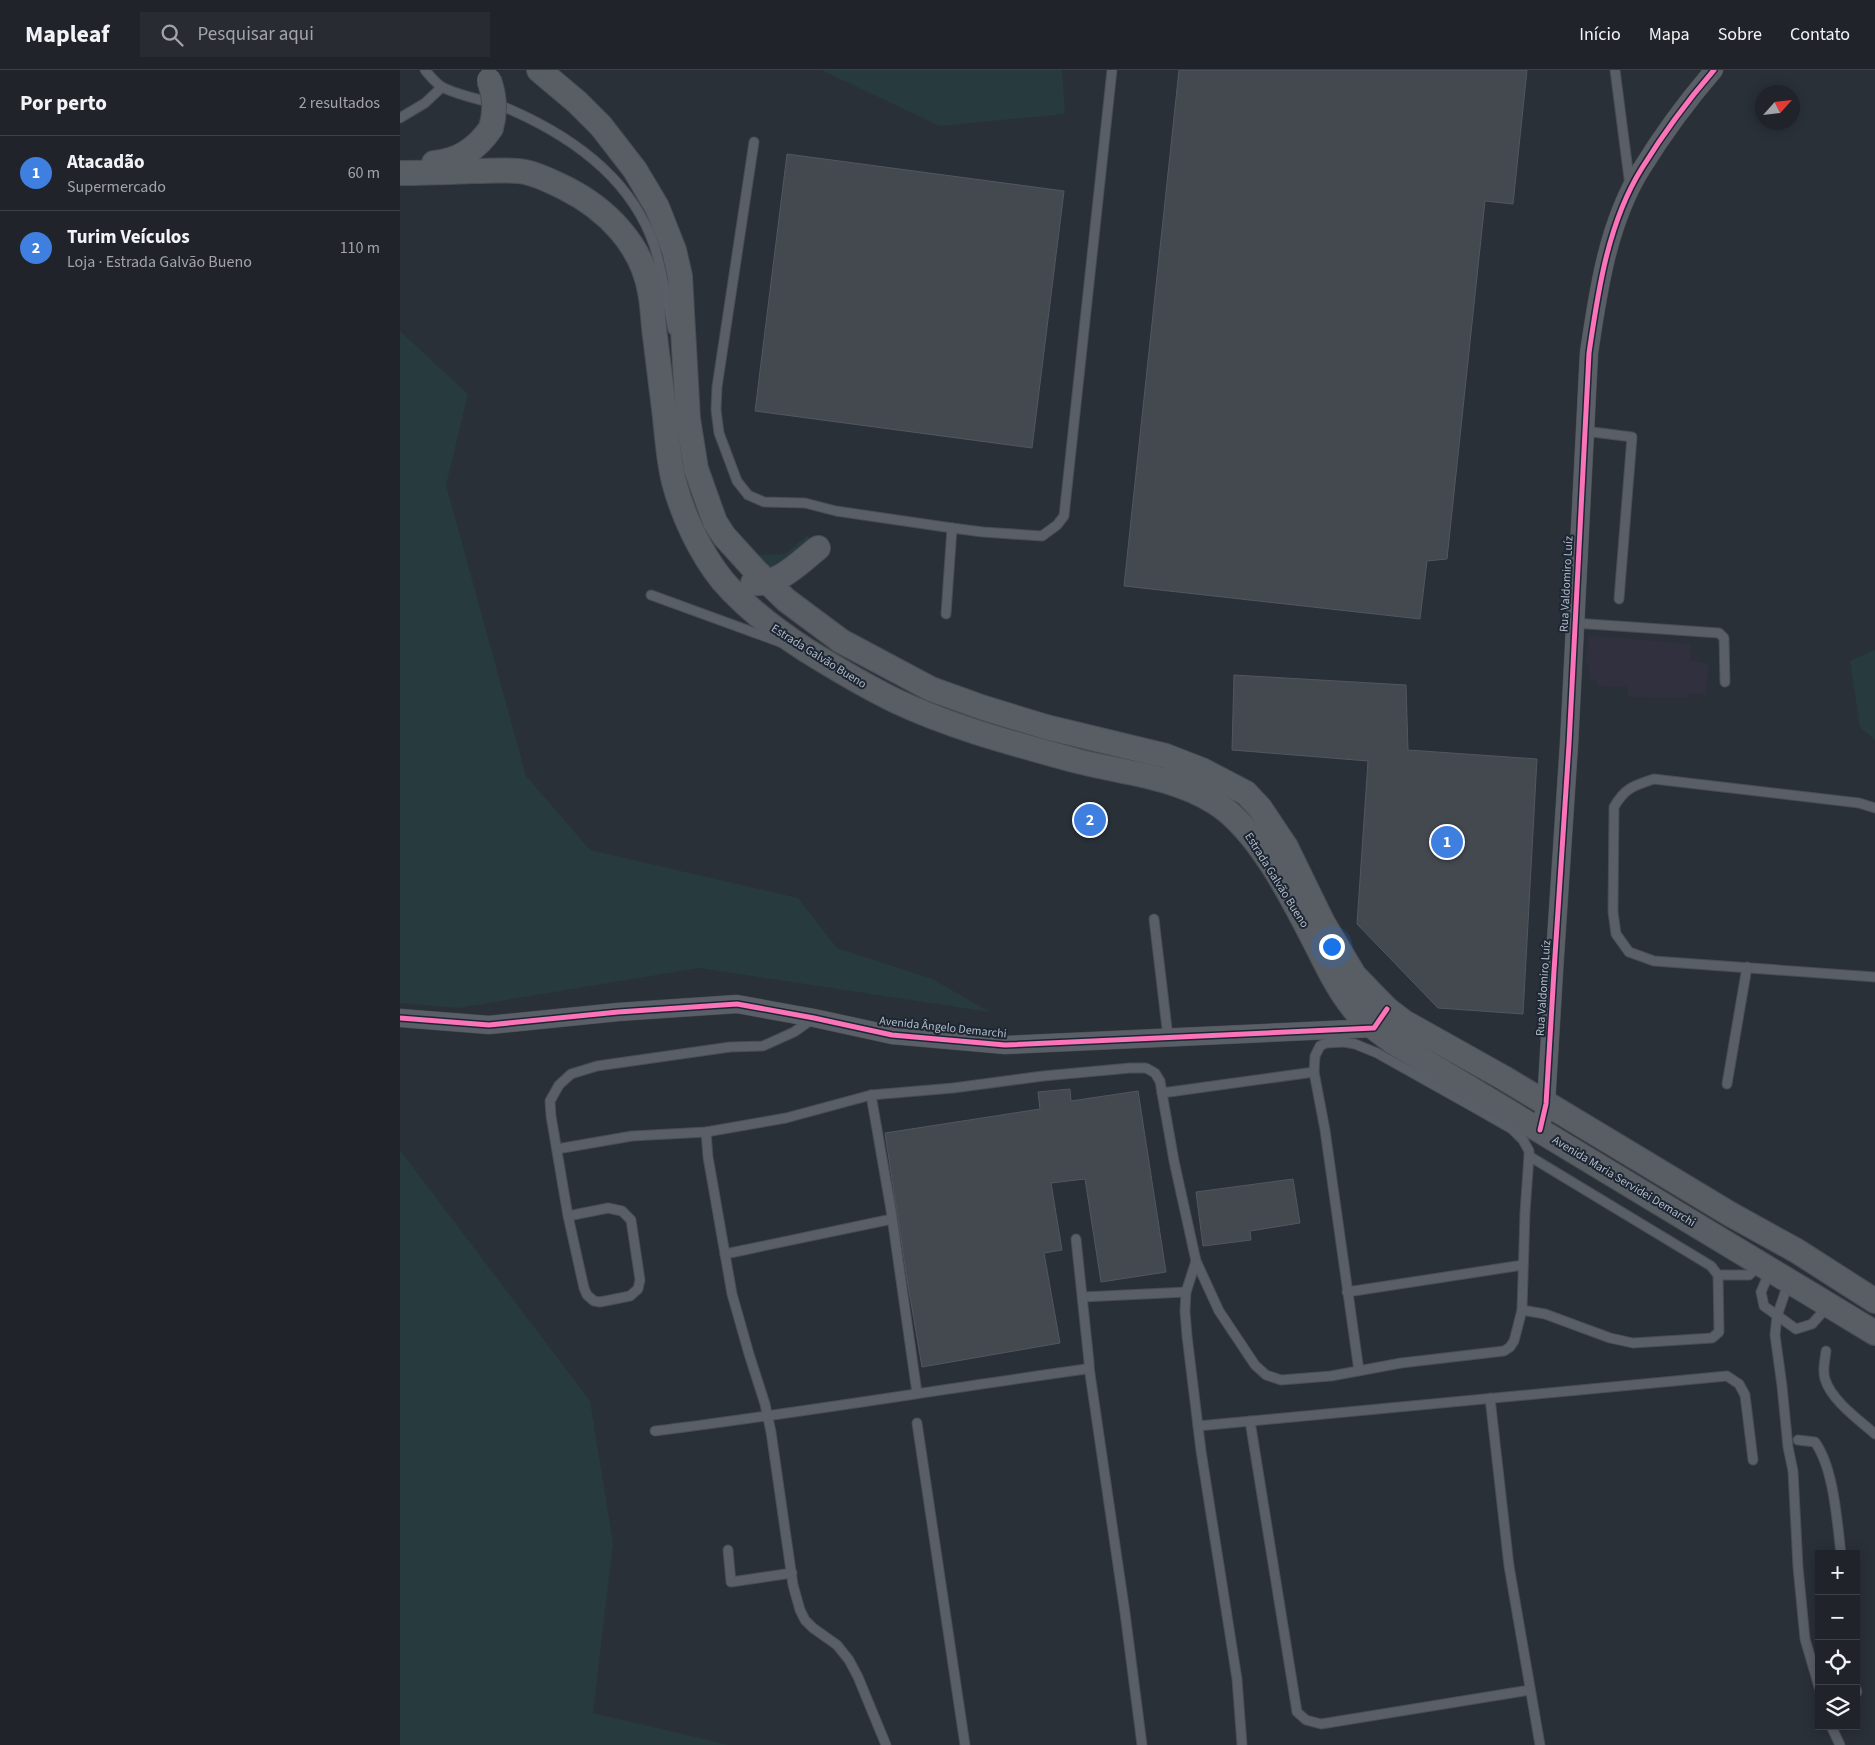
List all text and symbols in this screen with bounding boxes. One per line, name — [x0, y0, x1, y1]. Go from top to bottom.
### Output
search box — [140, 12, 490, 57]
text: Mapleaf — [25, 17, 110, 52]
icon: search — [158, 21, 186, 49]
text: Pesquisar aqui — [198, 21, 314, 48]
text: Início — [1579, 22, 1621, 47]
text: Mapa — [1649, 22, 1690, 47]
text: Sobre — [1718, 22, 1762, 47]
text: Contato — [1790, 22, 1850, 47]
north arrow — [1755, 85, 1800, 130]
text: Por perto — [20, 88, 107, 118]
text: 2 resultados — [299, 92, 380, 114]
text: Atacadão — [67, 149, 145, 176]
text: 1 — [32, 162, 40, 184]
text: 60 m — [348, 162, 380, 184]
text: Supermercado — [67, 176, 166, 198]
text: Turim Veículos — [67, 224, 190, 251]
text: 2 — [32, 237, 40, 259]
text: 110 m — [340, 237, 380, 259]
text: Loja · Estrada Galvão Bueno — [67, 251, 252, 273]
street label: Rua Valdomiro Luíz — [1555, 536, 1578, 632]
street label: Estrada Galvão Bueno — [768, 620, 870, 693]
pin: 2 — [1074, 801, 1106, 839]
pin: 1 — [1431, 823, 1463, 861]
street label: Estrada Galvão Bueno — [1240, 829, 1313, 931]
your location — [1319, 934, 1345, 960]
street label: Rua Valdomiro Luíz — [1532, 939, 1555, 1037]
street label: Avenida Ângelo Demarchi — [879, 1012, 1007, 1043]
street label: Avenida Maria Servidei Demarchi — [1549, 1132, 1699, 1231]
map controls — [1815, 1550, 1860, 1730]
button: + — [1815, 1550, 1860, 1595]
button: − — [1815, 1595, 1860, 1640]
button: locate — [1815, 1640, 1860, 1685]
button: layers — [1815, 1685, 1860, 1730]

